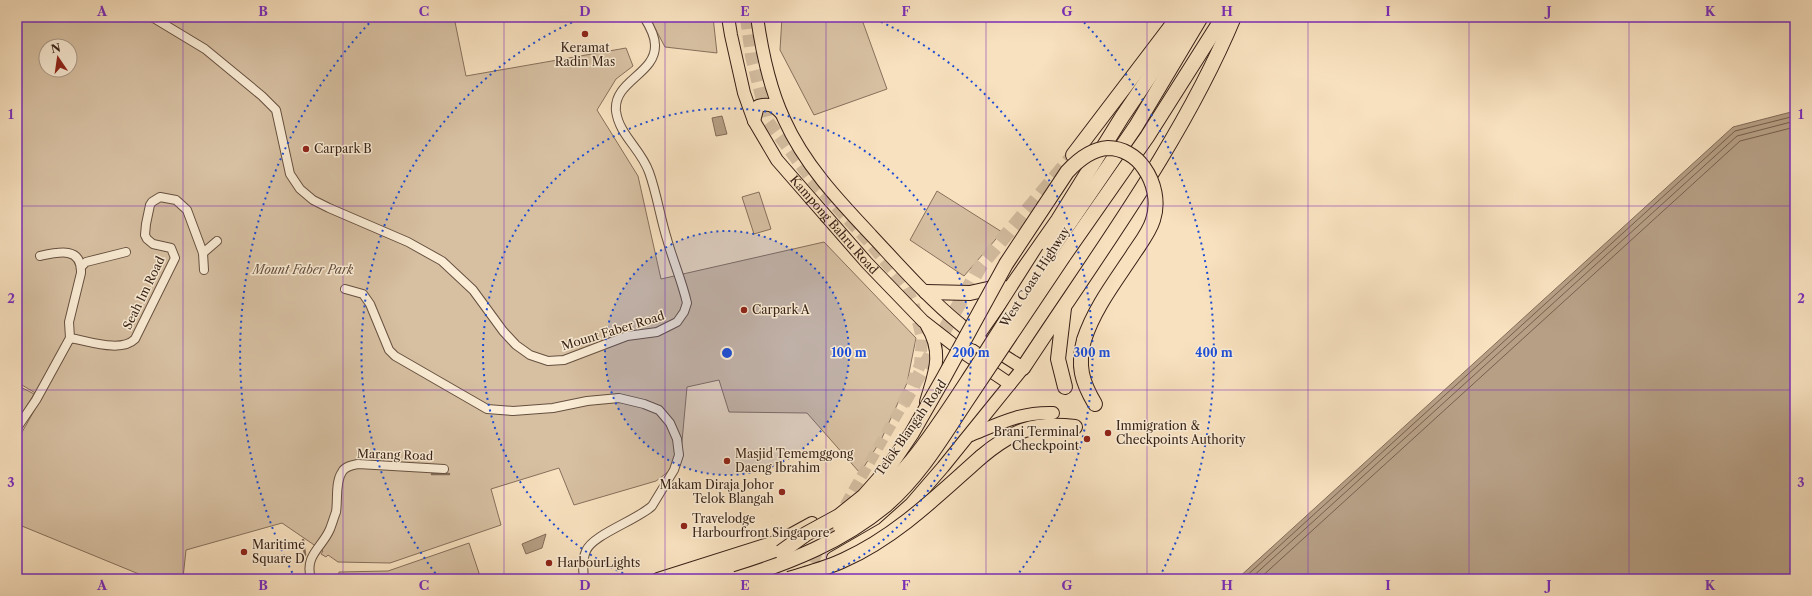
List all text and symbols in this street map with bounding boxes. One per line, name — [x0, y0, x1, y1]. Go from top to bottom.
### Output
text: A — [96, 3, 108, 19]
text: B — [258, 3, 268, 19]
text: C — [419, 3, 429, 19]
text: D — [579, 3, 591, 19]
text: E — [740, 3, 750, 19]
text: F — [902, 3, 911, 19]
text: G — [1061, 3, 1073, 19]
text: H — [1221, 3, 1233, 19]
text: I — [1385, 3, 1391, 19]
text: J — [1544, 3, 1552, 19]
text: K — [1705, 3, 1716, 19]
marker: Keramat Radin Mas — [580, 29, 590, 39]
north arrow — [38, 38, 78, 78]
text: N — [50, 40, 62, 56]
place label: Keramat Radin Mas — [555, 40, 615, 69]
text: 1 — [8, 106, 14, 122]
text: 1 — [1798, 106, 1804, 122]
place label: Carpark B — [314, 141, 372, 156]
marker: Carpark B — [301, 144, 311, 154]
street label: Kampong Bahru Road — [787, 172, 882, 277]
street label: West Coast Highway — [996, 223, 1073, 331]
street label: Seah Im Road — [119, 253, 168, 332]
park label: Mount Faber Park — [251, 262, 354, 277]
text: 2 — [7, 290, 15, 306]
text: 2 — [1797, 290, 1805, 306]
place label: Carpark A — [752, 302, 811, 317]
marker: Carpark A — [739, 305, 749, 315]
street label: Mount Faber Road — [560, 308, 667, 353]
text: 100 m — [831, 345, 867, 360]
text: 200 m — [952, 345, 990, 360]
text: 300 m — [1073, 345, 1111, 360]
text: 400 m — [1195, 345, 1233, 360]
centre of rings — [720, 346, 734, 360]
street label: Telok Blangah Road — [872, 376, 950, 479]
place label: Immigration & Checkpoints Authority — [1116, 418, 1246, 447]
place label: Brani Terminal Checkpoint — [993, 424, 1080, 453]
marker: Immigration & Checkpoints Authority — [1103, 428, 1113, 438]
marker: Brani Terminal Checkpoint — [1082, 434, 1092, 444]
street label: Marang Road — [357, 446, 434, 463]
place label: Masjid Tememggong Daeng Ibrahim — [735, 446, 854, 475]
marker: Masjid Tememggong Daeng Ibrahim — [722, 456, 732, 466]
text: 3 — [7, 474, 15, 490]
text: 3 — [1797, 474, 1805, 490]
place label: Makam Diraja Johor Telok Blangah — [659, 477, 774, 506]
marker: Makam Diraja Johor Telok Blangah — [777, 487, 787, 497]
place label: Travelodge Harbourfront Singapore — [692, 511, 830, 540]
marker: Travelodge Harbourfront Singapore — [679, 521, 689, 531]
place label: Maritime Square D — [252, 537, 305, 566]
marker: Maritime Square D — [239, 547, 249, 557]
place label: HarbourLights — [557, 555, 640, 570]
marker: HarbourLights — [544, 558, 554, 568]
text: A — [96, 577, 108, 593]
text: B — [258, 577, 268, 593]
text: C — [419, 577, 429, 593]
text: D — [579, 577, 591, 593]
text: E — [740, 577, 750, 593]
text: F — [902, 577, 911, 593]
text: G — [1061, 577, 1073, 593]
text: H — [1221, 577, 1233, 593]
text: I — [1385, 577, 1391, 593]
text: J — [1544, 577, 1552, 593]
text: K — [1705, 577, 1716, 593]

